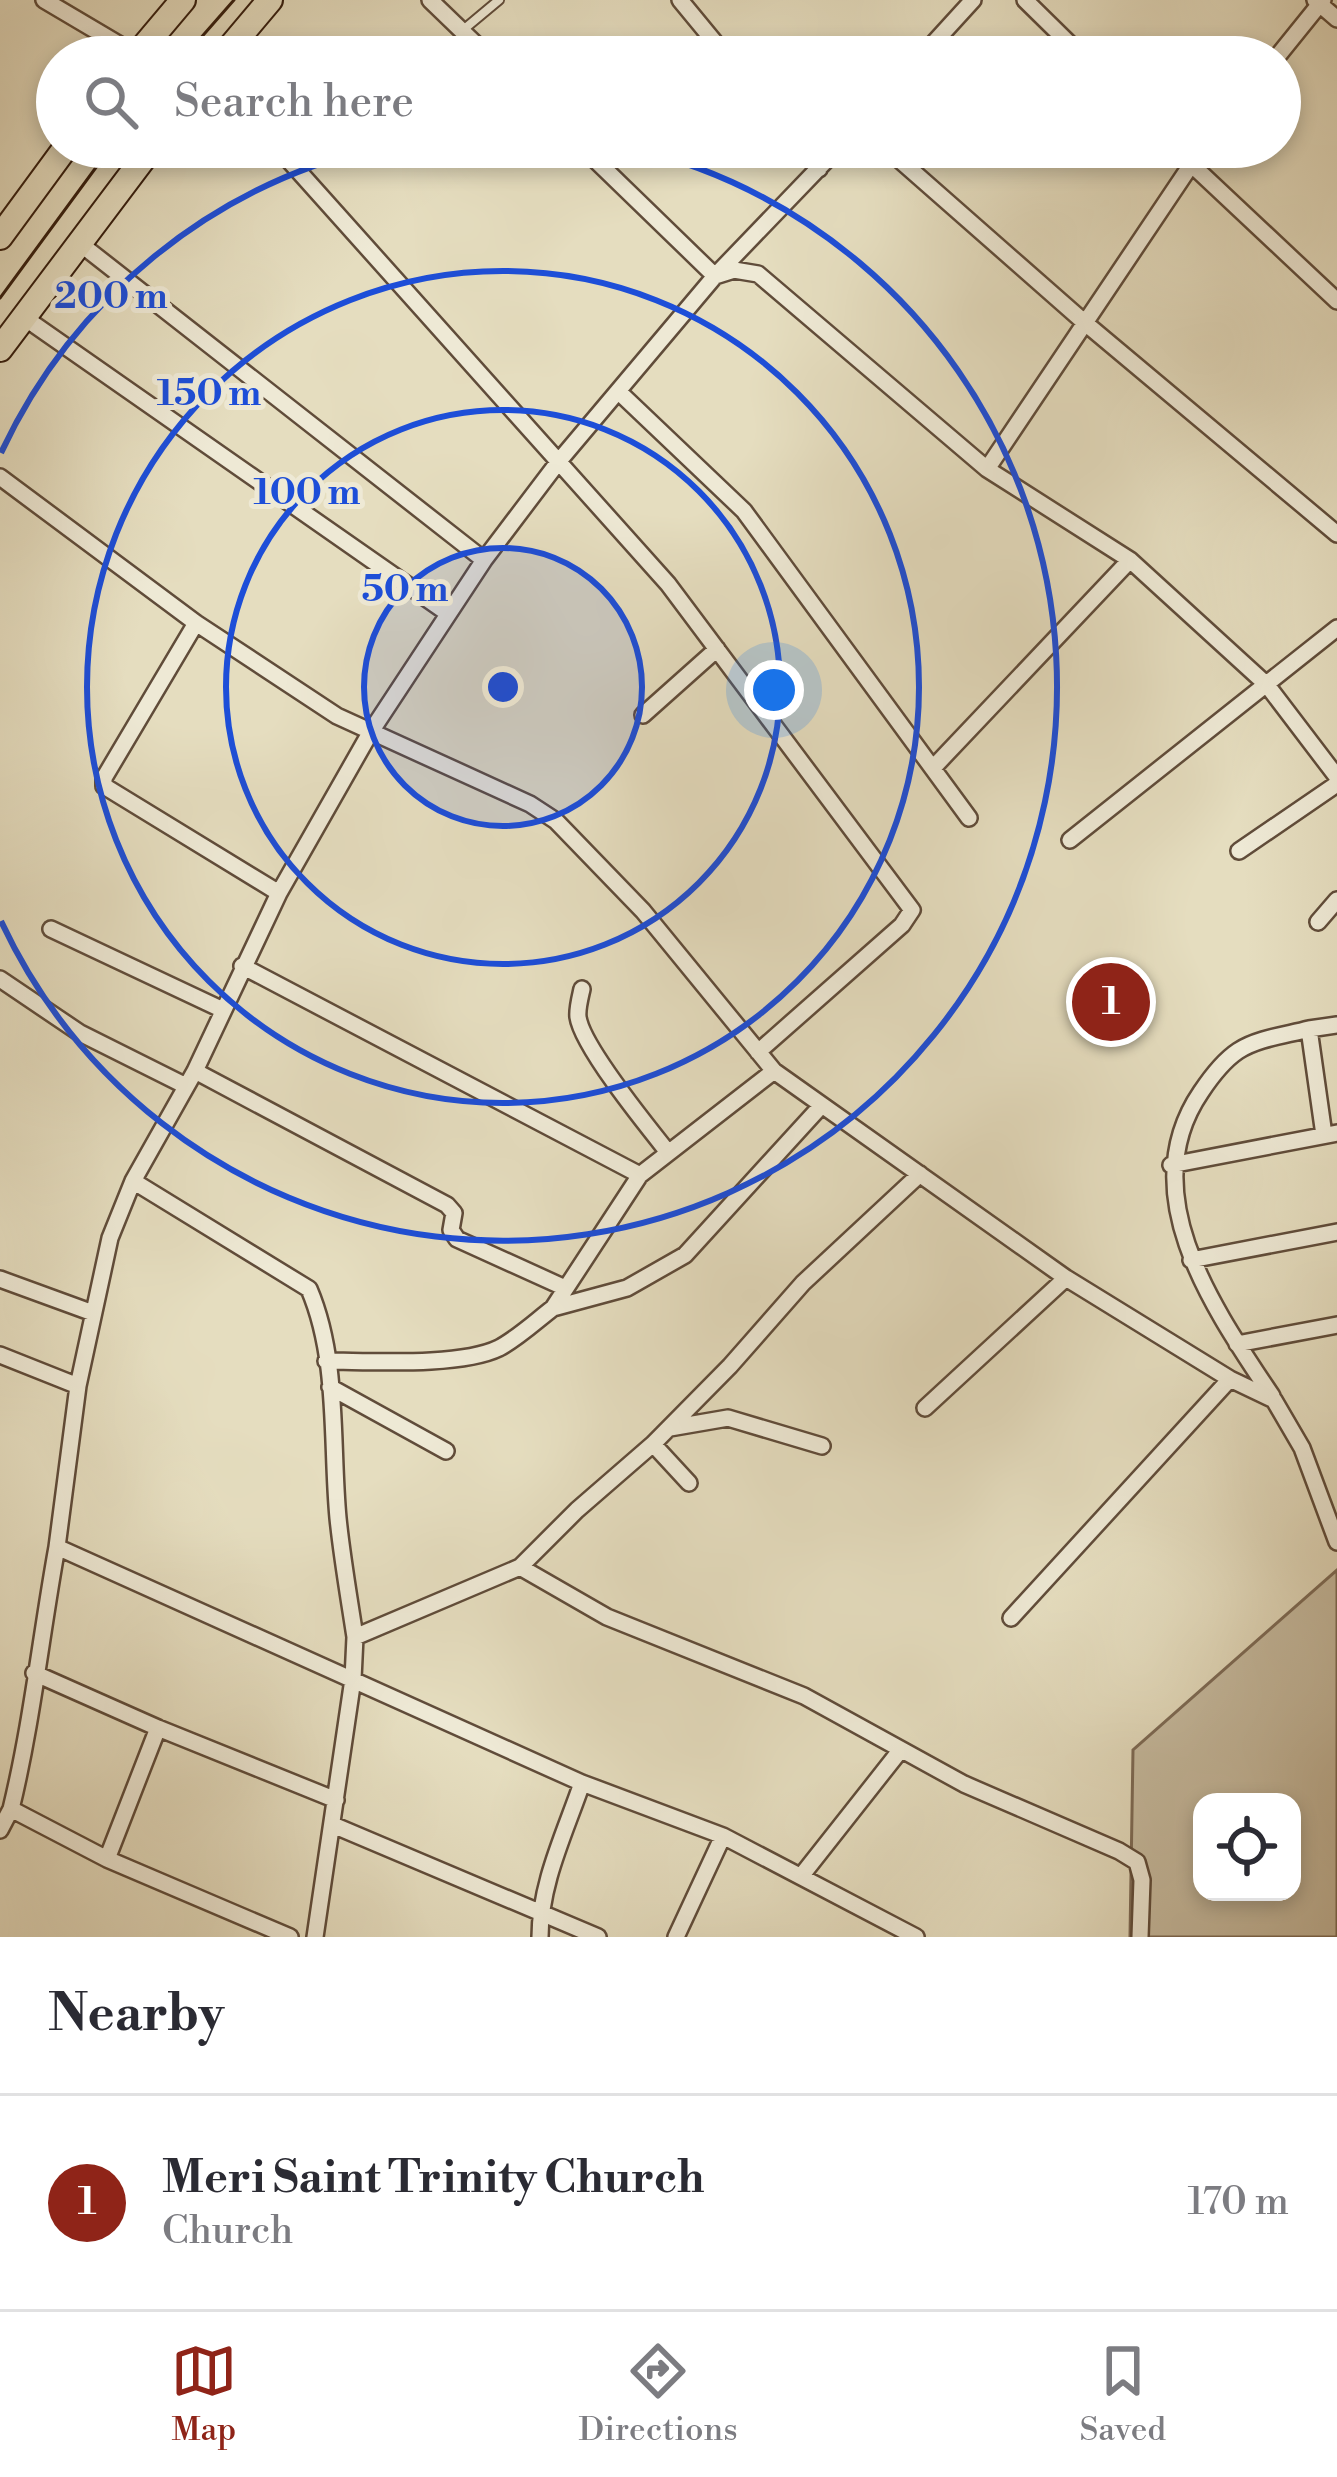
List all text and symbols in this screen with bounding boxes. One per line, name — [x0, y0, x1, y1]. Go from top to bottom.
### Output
search box — [36, 36, 1301, 168]
icon: search — [78, 69, 144, 135]
text: Search here — [174, 74, 414, 131]
text: 200 m — [54, 275, 168, 320]
text: 150 m — [157, 372, 261, 417]
text: 100 m — [254, 471, 361, 516]
text: 50 m — [361, 568, 449, 613]
your location — [744, 660, 804, 720]
centre of rings — [482, 666, 524, 708]
pin: 1 — [1072, 957, 1150, 1047]
map controls — [1193, 1793, 1301, 1901]
button: locate — [1193, 1793, 1301, 1901]
text: Nearby — [48, 1983, 224, 2047]
text: Meri Saint Trinity Church — [162, 2150, 705, 2207]
text: 1 — [78, 2178, 96, 2227]
text: 170 m — [1187, 2178, 1289, 2227]
text: Church — [162, 2207, 293, 2256]
tab: Map — [171, 2338, 237, 2451]
tab: Directions — [579, 2338, 738, 2451]
tab: Saved — [1079, 2338, 1166, 2451]

